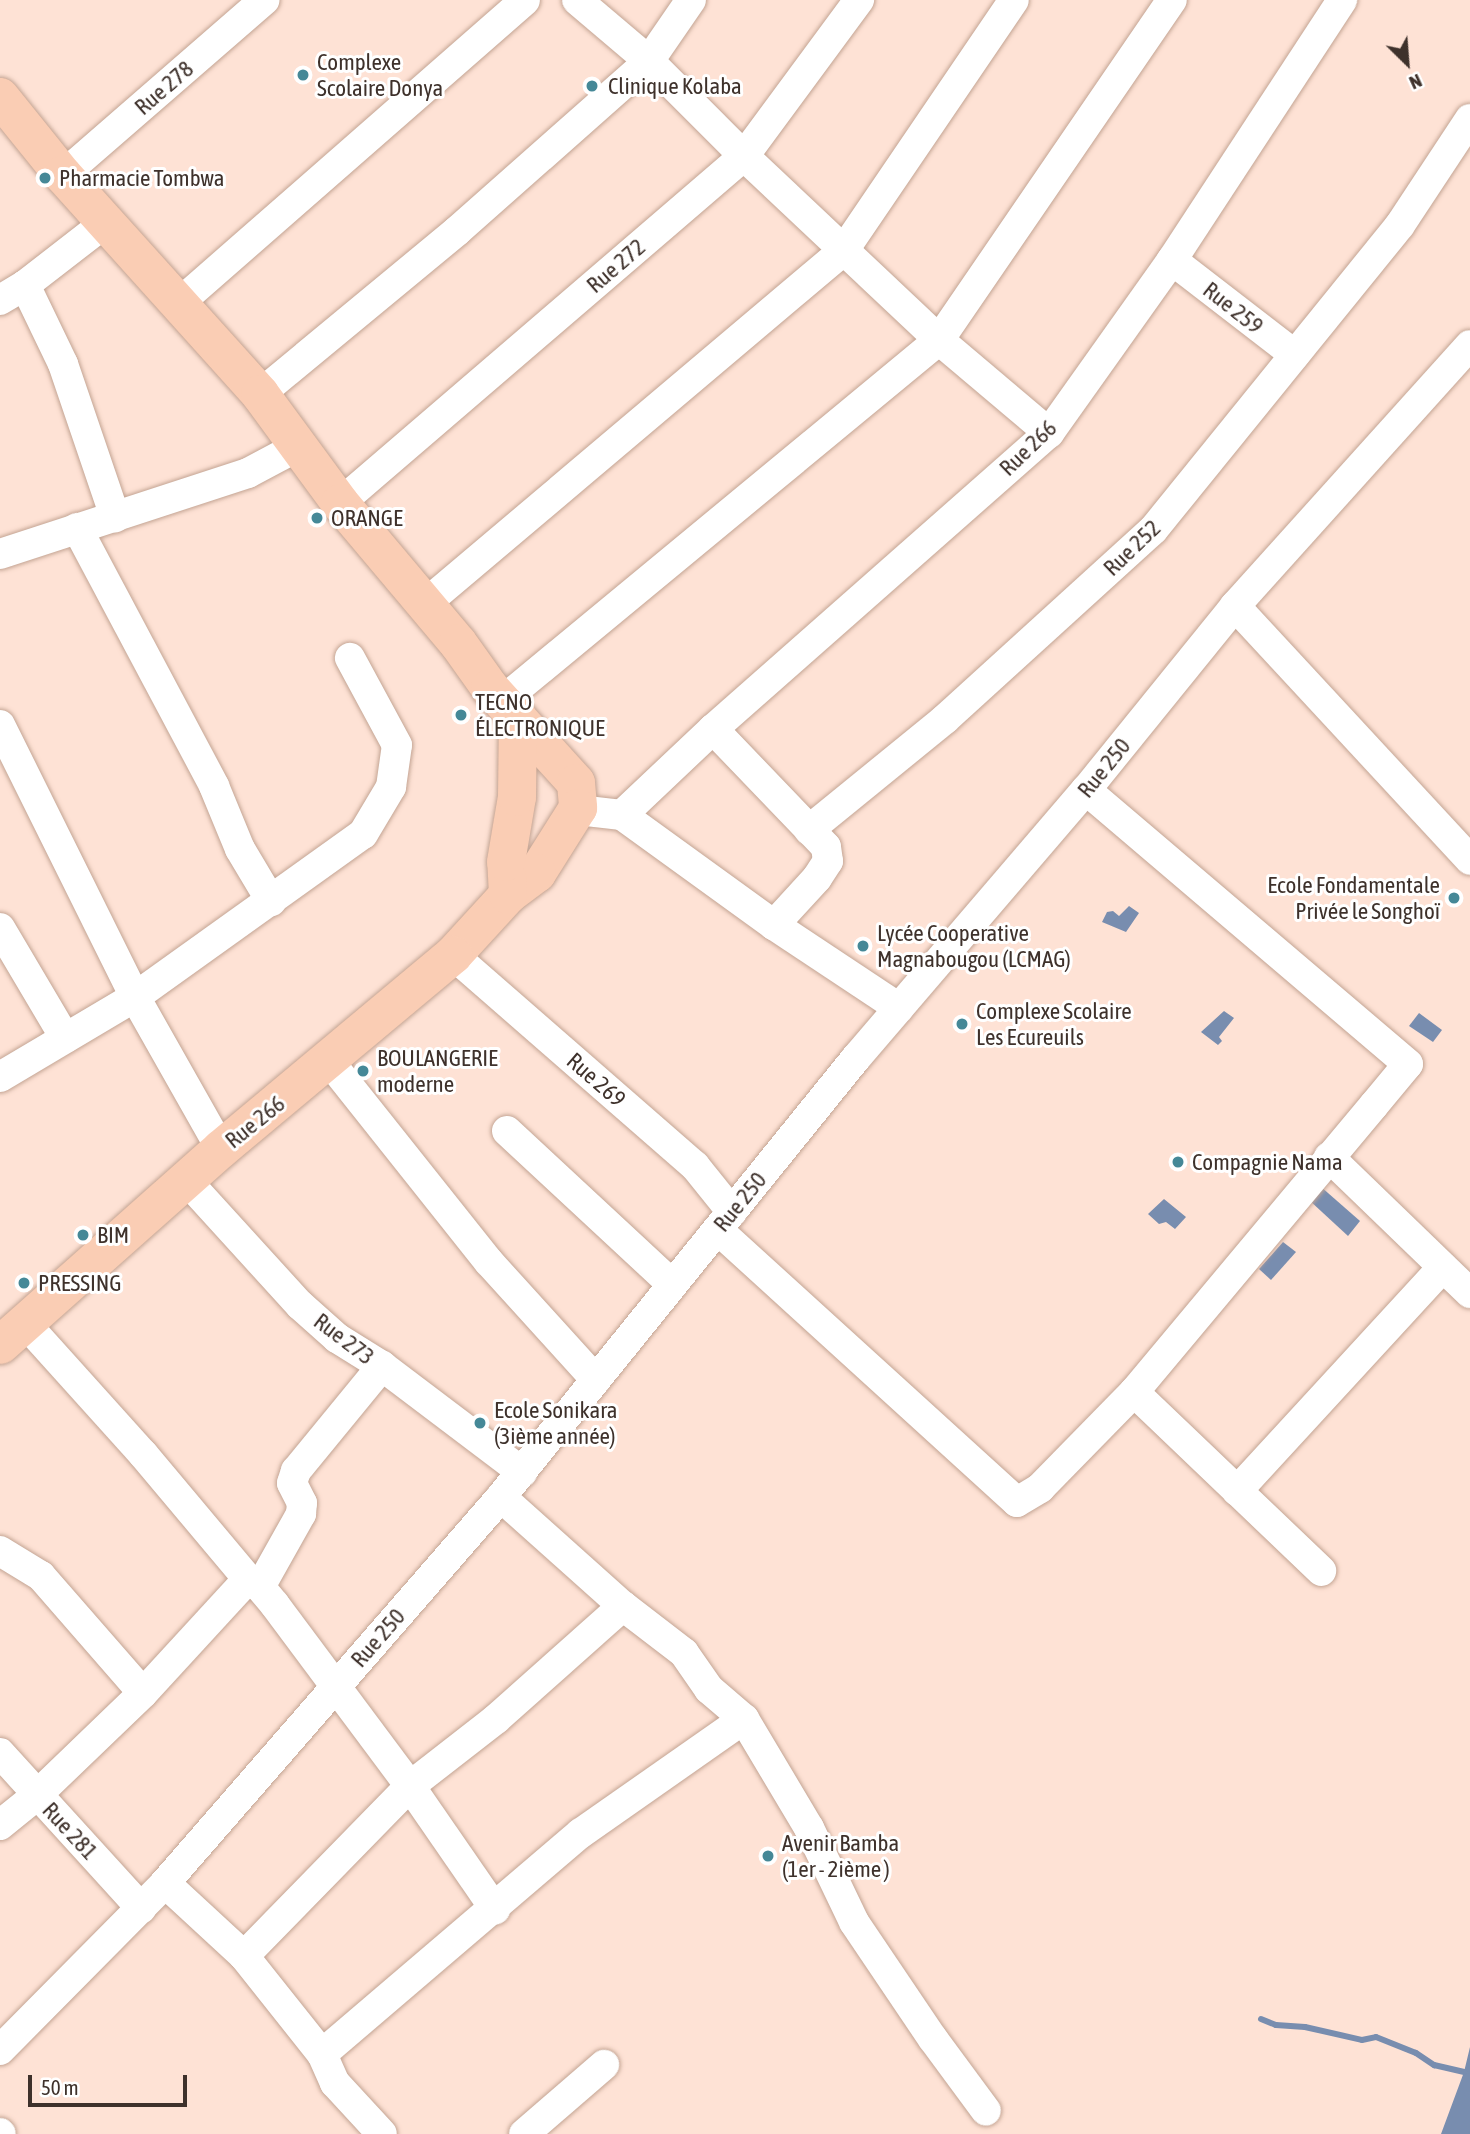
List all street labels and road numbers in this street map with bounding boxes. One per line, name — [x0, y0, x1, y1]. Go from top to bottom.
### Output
street label: Rue 278 — [129, 55, 199, 121]
street label: Rue 272 — [581, 233, 651, 299]
street label: Rue 259 — [1197, 276, 1269, 340]
street label: Rue 266 — [994, 414, 1062, 482]
street label: Rue 252 — [1098, 514, 1166, 582]
street label: Rue 250 — [1072, 733, 1136, 803]
street label: Rue 269 — [561, 1047, 631, 1113]
street label: Rue 266 — [220, 1090, 290, 1154]
street label: Rue 250 — [708, 1167, 772, 1237]
street label: Rue 273 — [308, 1307, 380, 1371]
street label: Rue 250 — [345, 1603, 411, 1673]
street label: Rue 281 — [37, 1796, 103, 1866]

